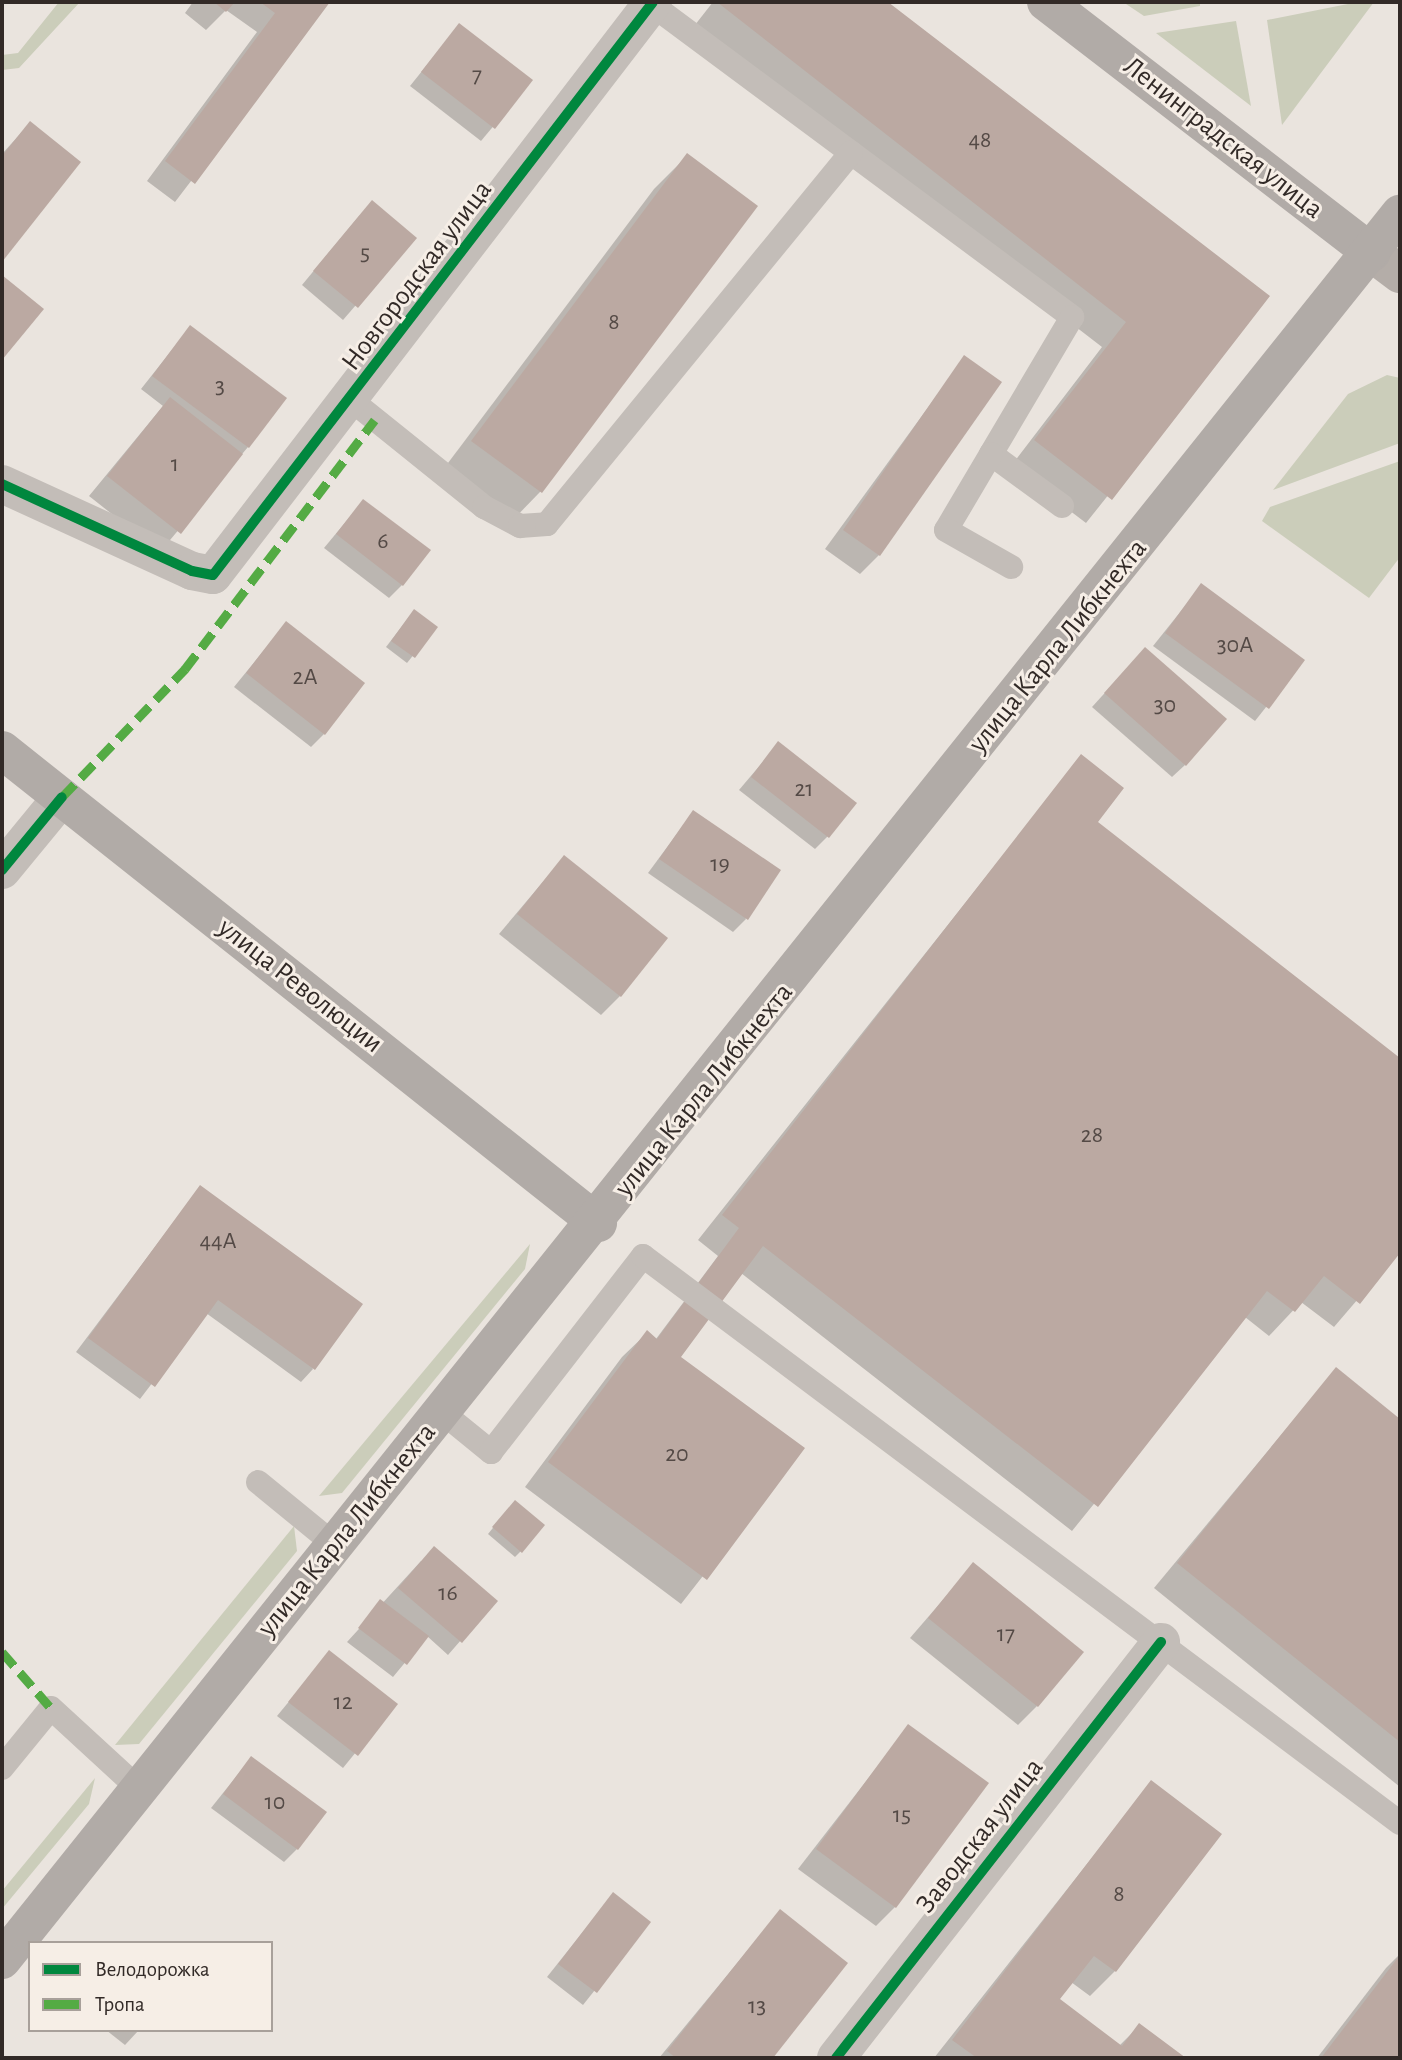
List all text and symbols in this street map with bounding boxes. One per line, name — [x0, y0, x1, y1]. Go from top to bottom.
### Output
street label: Ленинградская улица — [1117, 50, 1329, 226]
house number: 7 — [472, 62, 482, 90]
house number: 48 — [969, 127, 991, 155]
street label: Новгородская улица — [334, 174, 500, 378]
house number: 5 — [360, 240, 370, 268]
house number: 8 — [608, 309, 620, 337]
house number: 3 — [215, 373, 225, 401]
house number: 1 — [171, 451, 179, 479]
house number: 6 — [377, 528, 389, 556]
street label: улица Карла Либкнехта — [962, 532, 1154, 760]
house number: 30А — [1217, 632, 1253, 660]
house number: 2А — [292, 664, 318, 692]
house number: 30 — [1154, 692, 1176, 720]
house number: 21 — [794, 776, 814, 804]
house number: 19 — [710, 851, 730, 879]
street label: улица Революции — [211, 911, 389, 1061]
street label: улица Карла Либкнехта — [608, 976, 800, 1204]
house number: 28 — [1081, 1122, 1103, 1150]
house number: 44А — [199, 1228, 237, 1256]
street label: улица Карла Либкнехта — [251, 1416, 443, 1644]
house number: 20 — [665, 1441, 689, 1469]
house number: 16 — [438, 1580, 458, 1608]
house number: 17 — [997, 1621, 1015, 1649]
house number: 12 — [333, 1689, 353, 1717]
street label: Заводская улица — [909, 1752, 1051, 1920]
house number: 10 — [265, 1789, 285, 1817]
house number: 15 — [893, 1802, 911, 1830]
house number: 8 — [1113, 1881, 1125, 1909]
legend — [28, 1941, 273, 2032]
text: Велодорожка — [95, 1959, 210, 1980]
house number: 13 — [748, 1993, 766, 2021]
text: Тропа — [95, 1994, 145, 2015]

